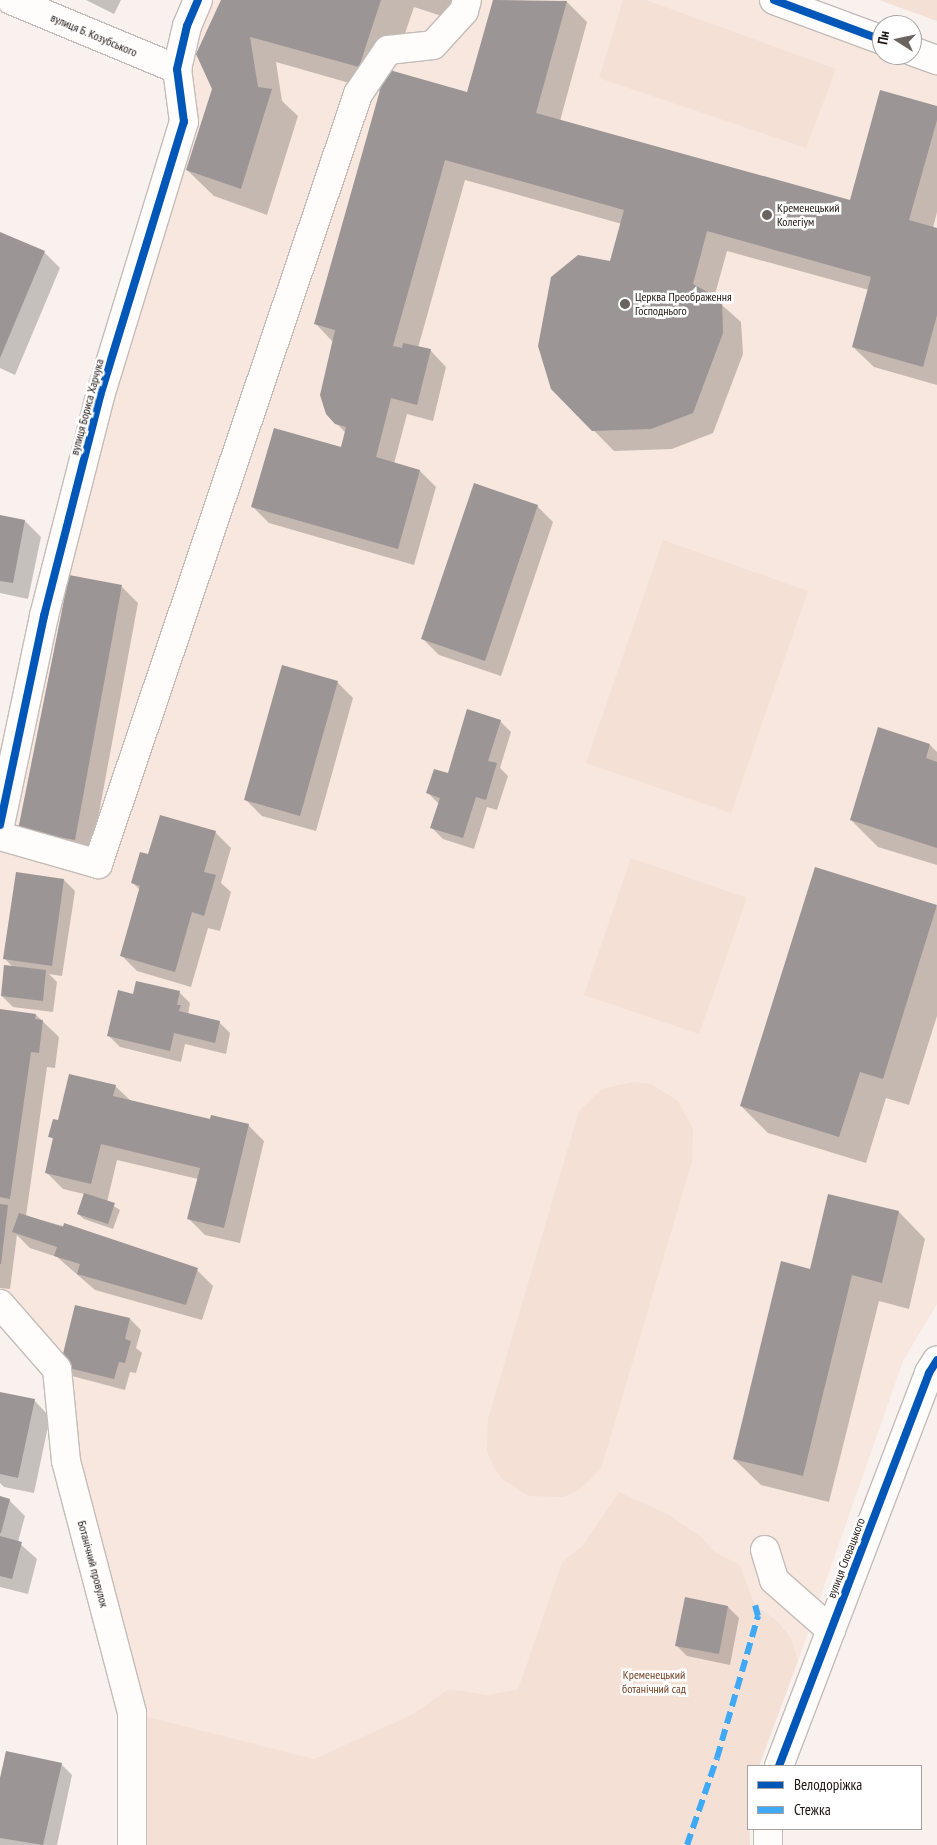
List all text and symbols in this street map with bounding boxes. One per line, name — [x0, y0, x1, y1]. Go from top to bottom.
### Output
street label: вулиця Б. Козубського — [48, 10, 140, 60]
north arrow — [872, 15, 922, 65]
text: Пн — [873, 29, 893, 46]
place label: Кременецький Колегіум — [777, 201, 839, 229]
marker: Кременецький Колегіум — [761, 209, 773, 221]
place label: Церква Преображення Господнього — [635, 290, 732, 318]
marker: Церква Преображення Господнього — [619, 298, 631, 310]
street label: вулиця Бориса Харчука — [67, 357, 107, 457]
street label: вулиця Словацького — [824, 1516, 868, 1600]
street label: Ботанічний провулок — [74, 1519, 112, 1609]
park label: Кременецький ботанічний сад — [622, 1668, 686, 1696]
legend — [747, 1765, 922, 1830]
text: Велодоріжка — [794, 1775, 862, 1794]
text: Стежка — [794, 1800, 831, 1819]

